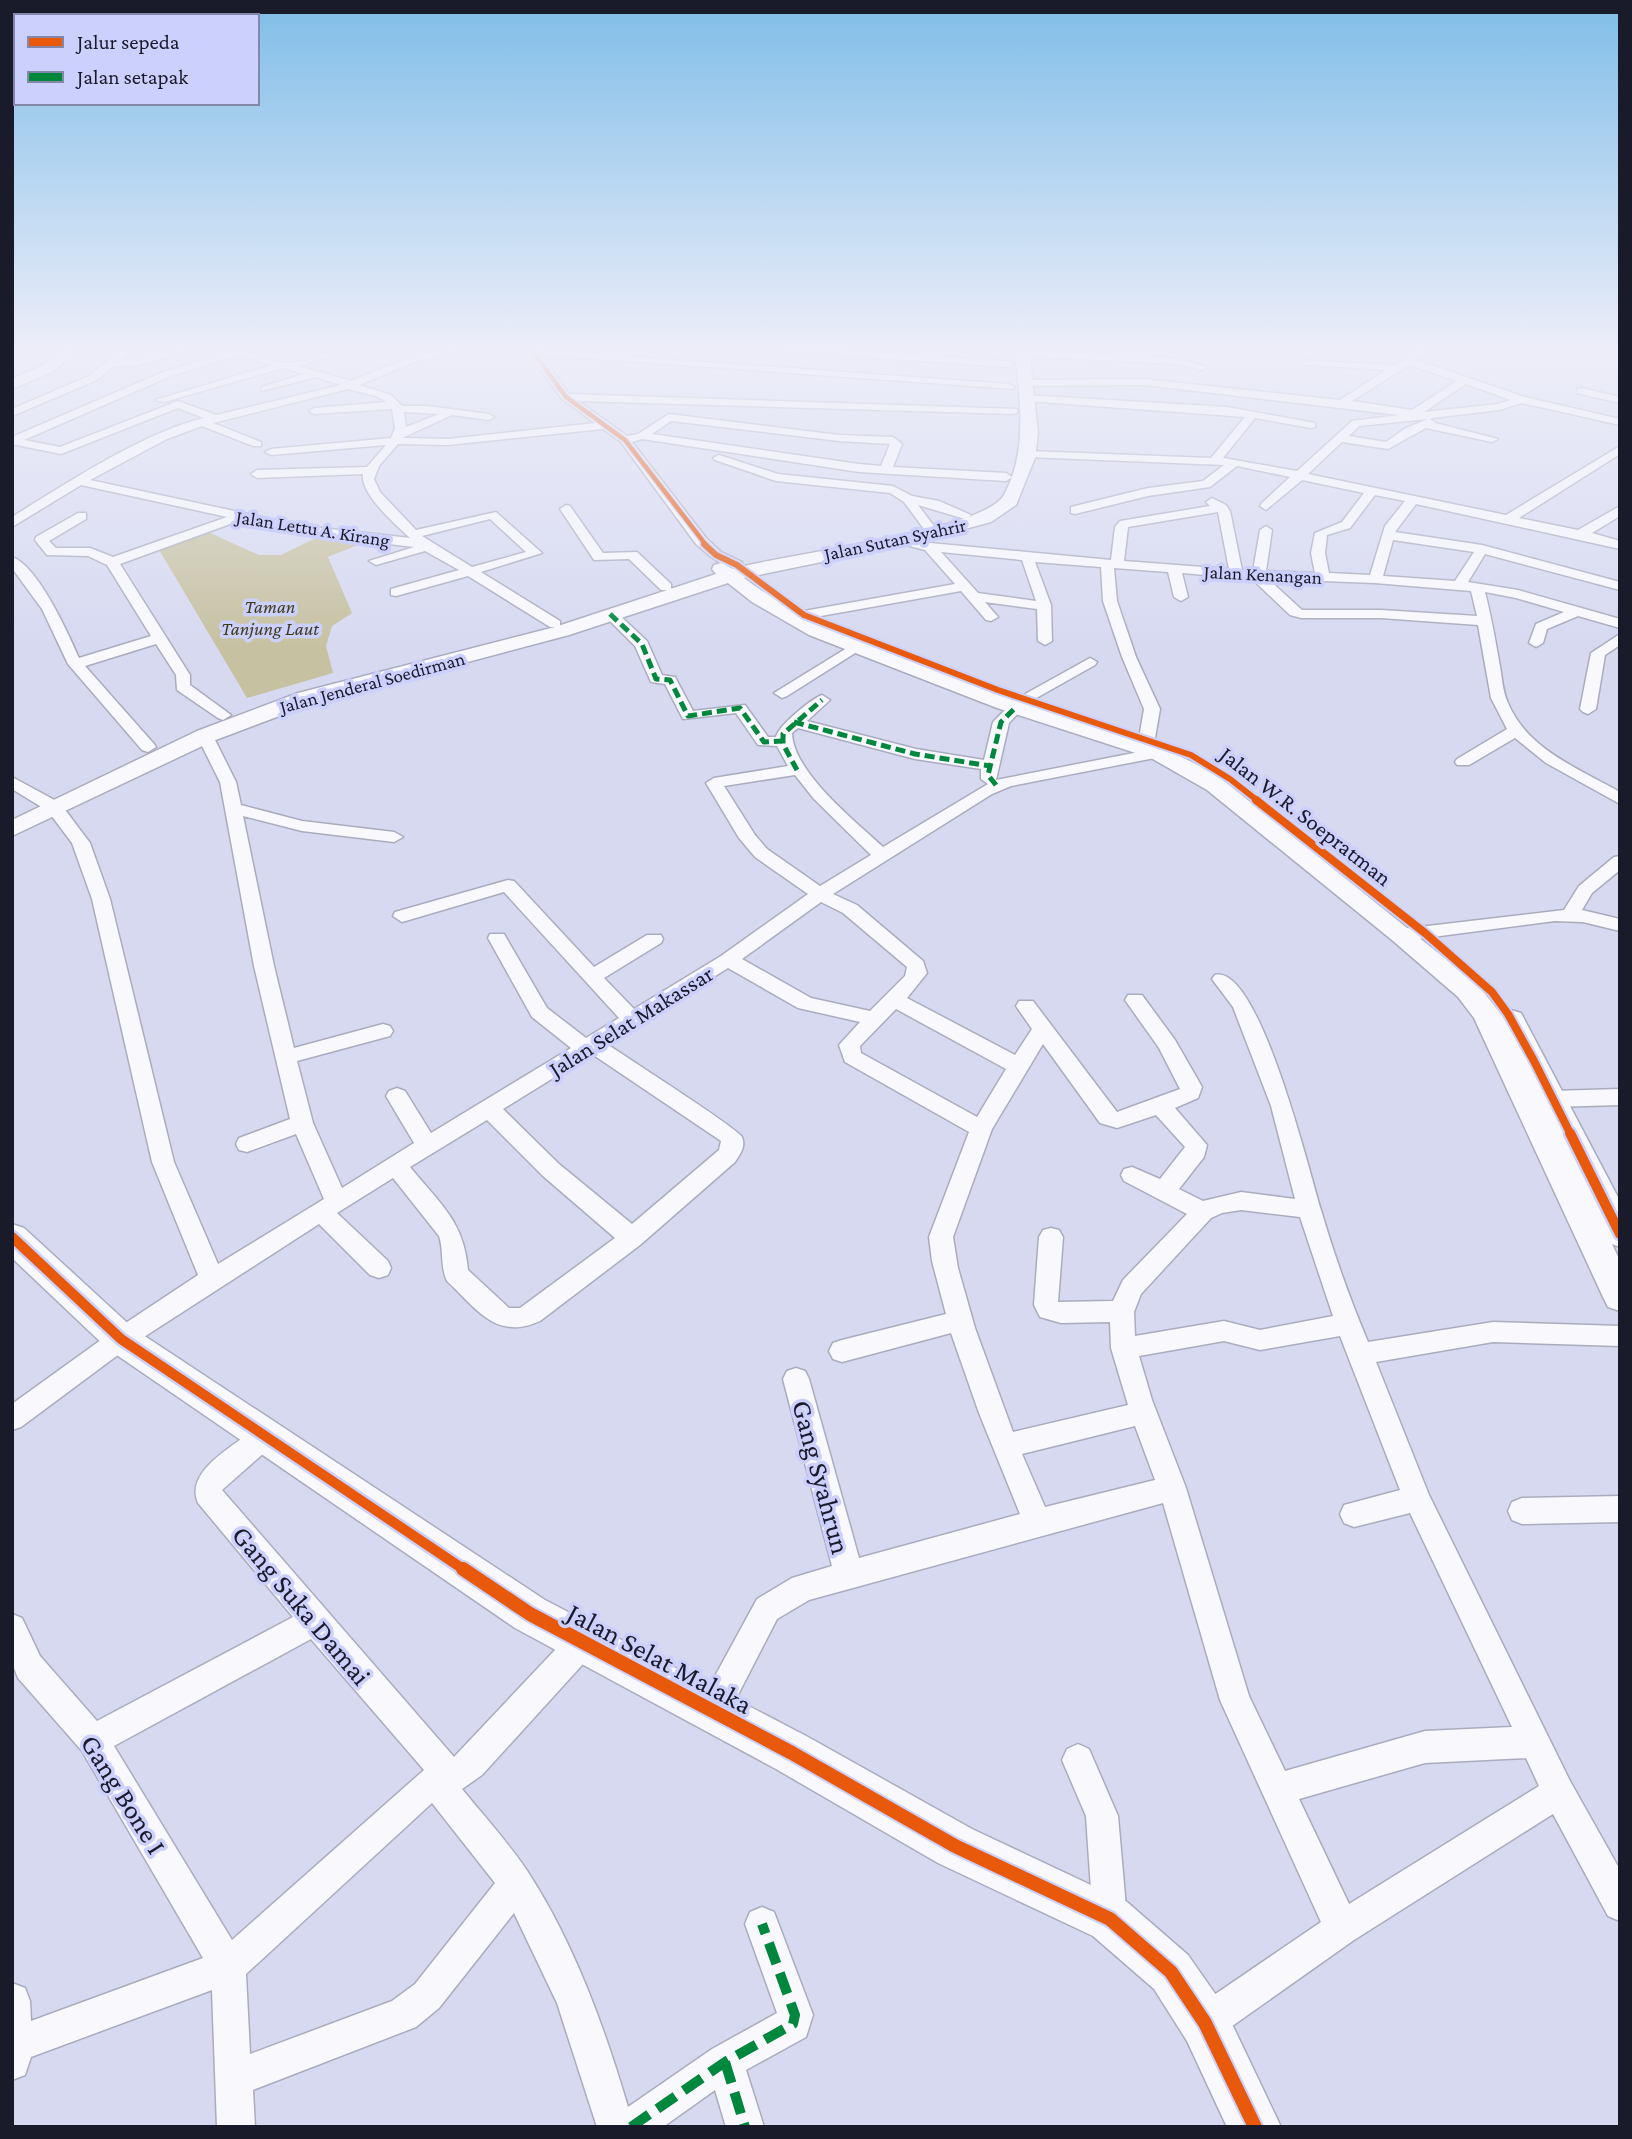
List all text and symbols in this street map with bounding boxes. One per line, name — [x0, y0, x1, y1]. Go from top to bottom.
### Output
legend — [14, 14, 259, 105]
text: Jalur sepeda — [75, 30, 180, 54]
text: Jalan setapak — [75, 65, 188, 89]
street label: Jalan Lettu A. Kirang — [233, 506, 391, 551]
street label: Jalan Sutan Syahrir — [820, 514, 968, 565]
street label: Jalan Kenangan — [1201, 561, 1323, 588]
park label: Taman Tanjung Laut — [221, 596, 319, 640]
street label: Jalan Jenderal Soedirman — [275, 648, 467, 718]
street label: Jalan W.R. Soepratman — [1213, 740, 1397, 891]
street label: Jalan Selat Makassar — [543, 960, 718, 1083]
street label: Gang Syahrun — [786, 1397, 857, 1557]
street label: Gang Suka Damai — [226, 1519, 377, 1691]
street label: Jalan Selat Malaka — [559, 1595, 757, 1720]
street label: Gang Bone I — [75, 1729, 172, 1860]

